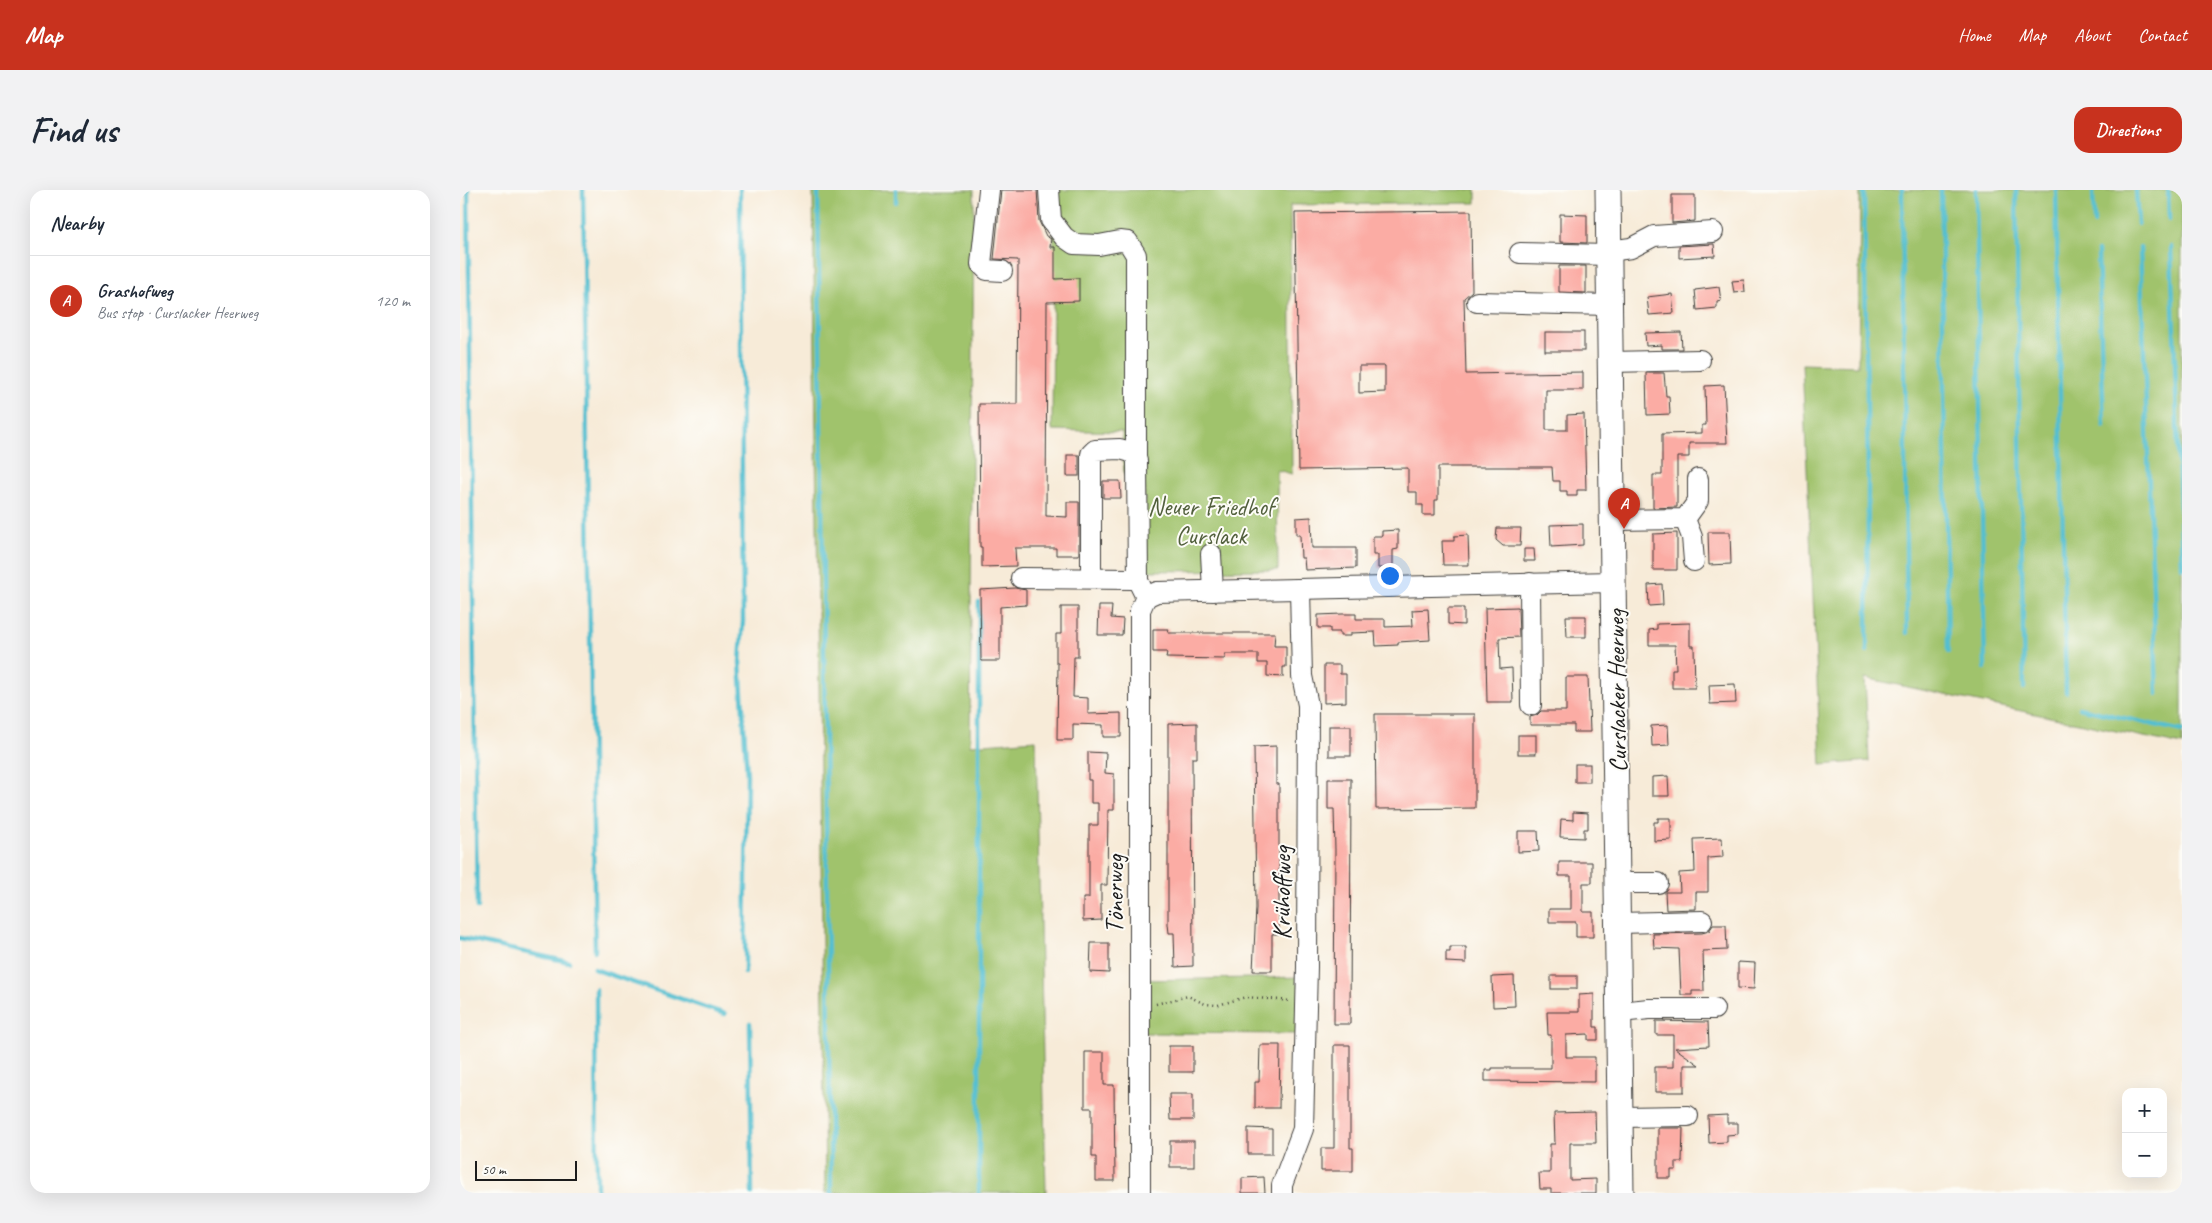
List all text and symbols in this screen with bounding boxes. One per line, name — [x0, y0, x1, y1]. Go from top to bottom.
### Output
text: Map — [25, 20, 62, 50]
text: Home — [1958, 24, 1991, 46]
text: Map — [2019, 24, 2046, 46]
text: About — [2074, 24, 2110, 46]
text: Contact — [2138, 24, 2187, 46]
button: Directions — [2074, 107, 2182, 153]
text: Find us — [30, 108, 117, 153]
text: Nearby — [50, 210, 103, 236]
text: Grashofweg — [97, 279, 173, 303]
text: A — [62, 291, 70, 311]
text: 120 m — [376, 291, 410, 311]
text: Bus stop · Curslacker Heerweg — [97, 303, 258, 323]
pin: A — [1608, 488, 1640, 529]
park label: Neuer Friedhof Curslack — [1148, 491, 1279, 552]
your location — [1377, 563, 1403, 589]
street label: Curslacker Heerweg — [1600, 607, 1634, 773]
street label: Krühoffweg — [1266, 844, 1298, 940]
street label: Tönerweg — [1099, 854, 1131, 933]
map controls — [2122, 1088, 2167, 1178]
button: + — [2122, 1088, 2167, 1133]
button: − — [2122, 1133, 2167, 1178]
scale bar — [475, 1158, 578, 1181]
text: 50 m — [482, 1161, 506, 1178]

